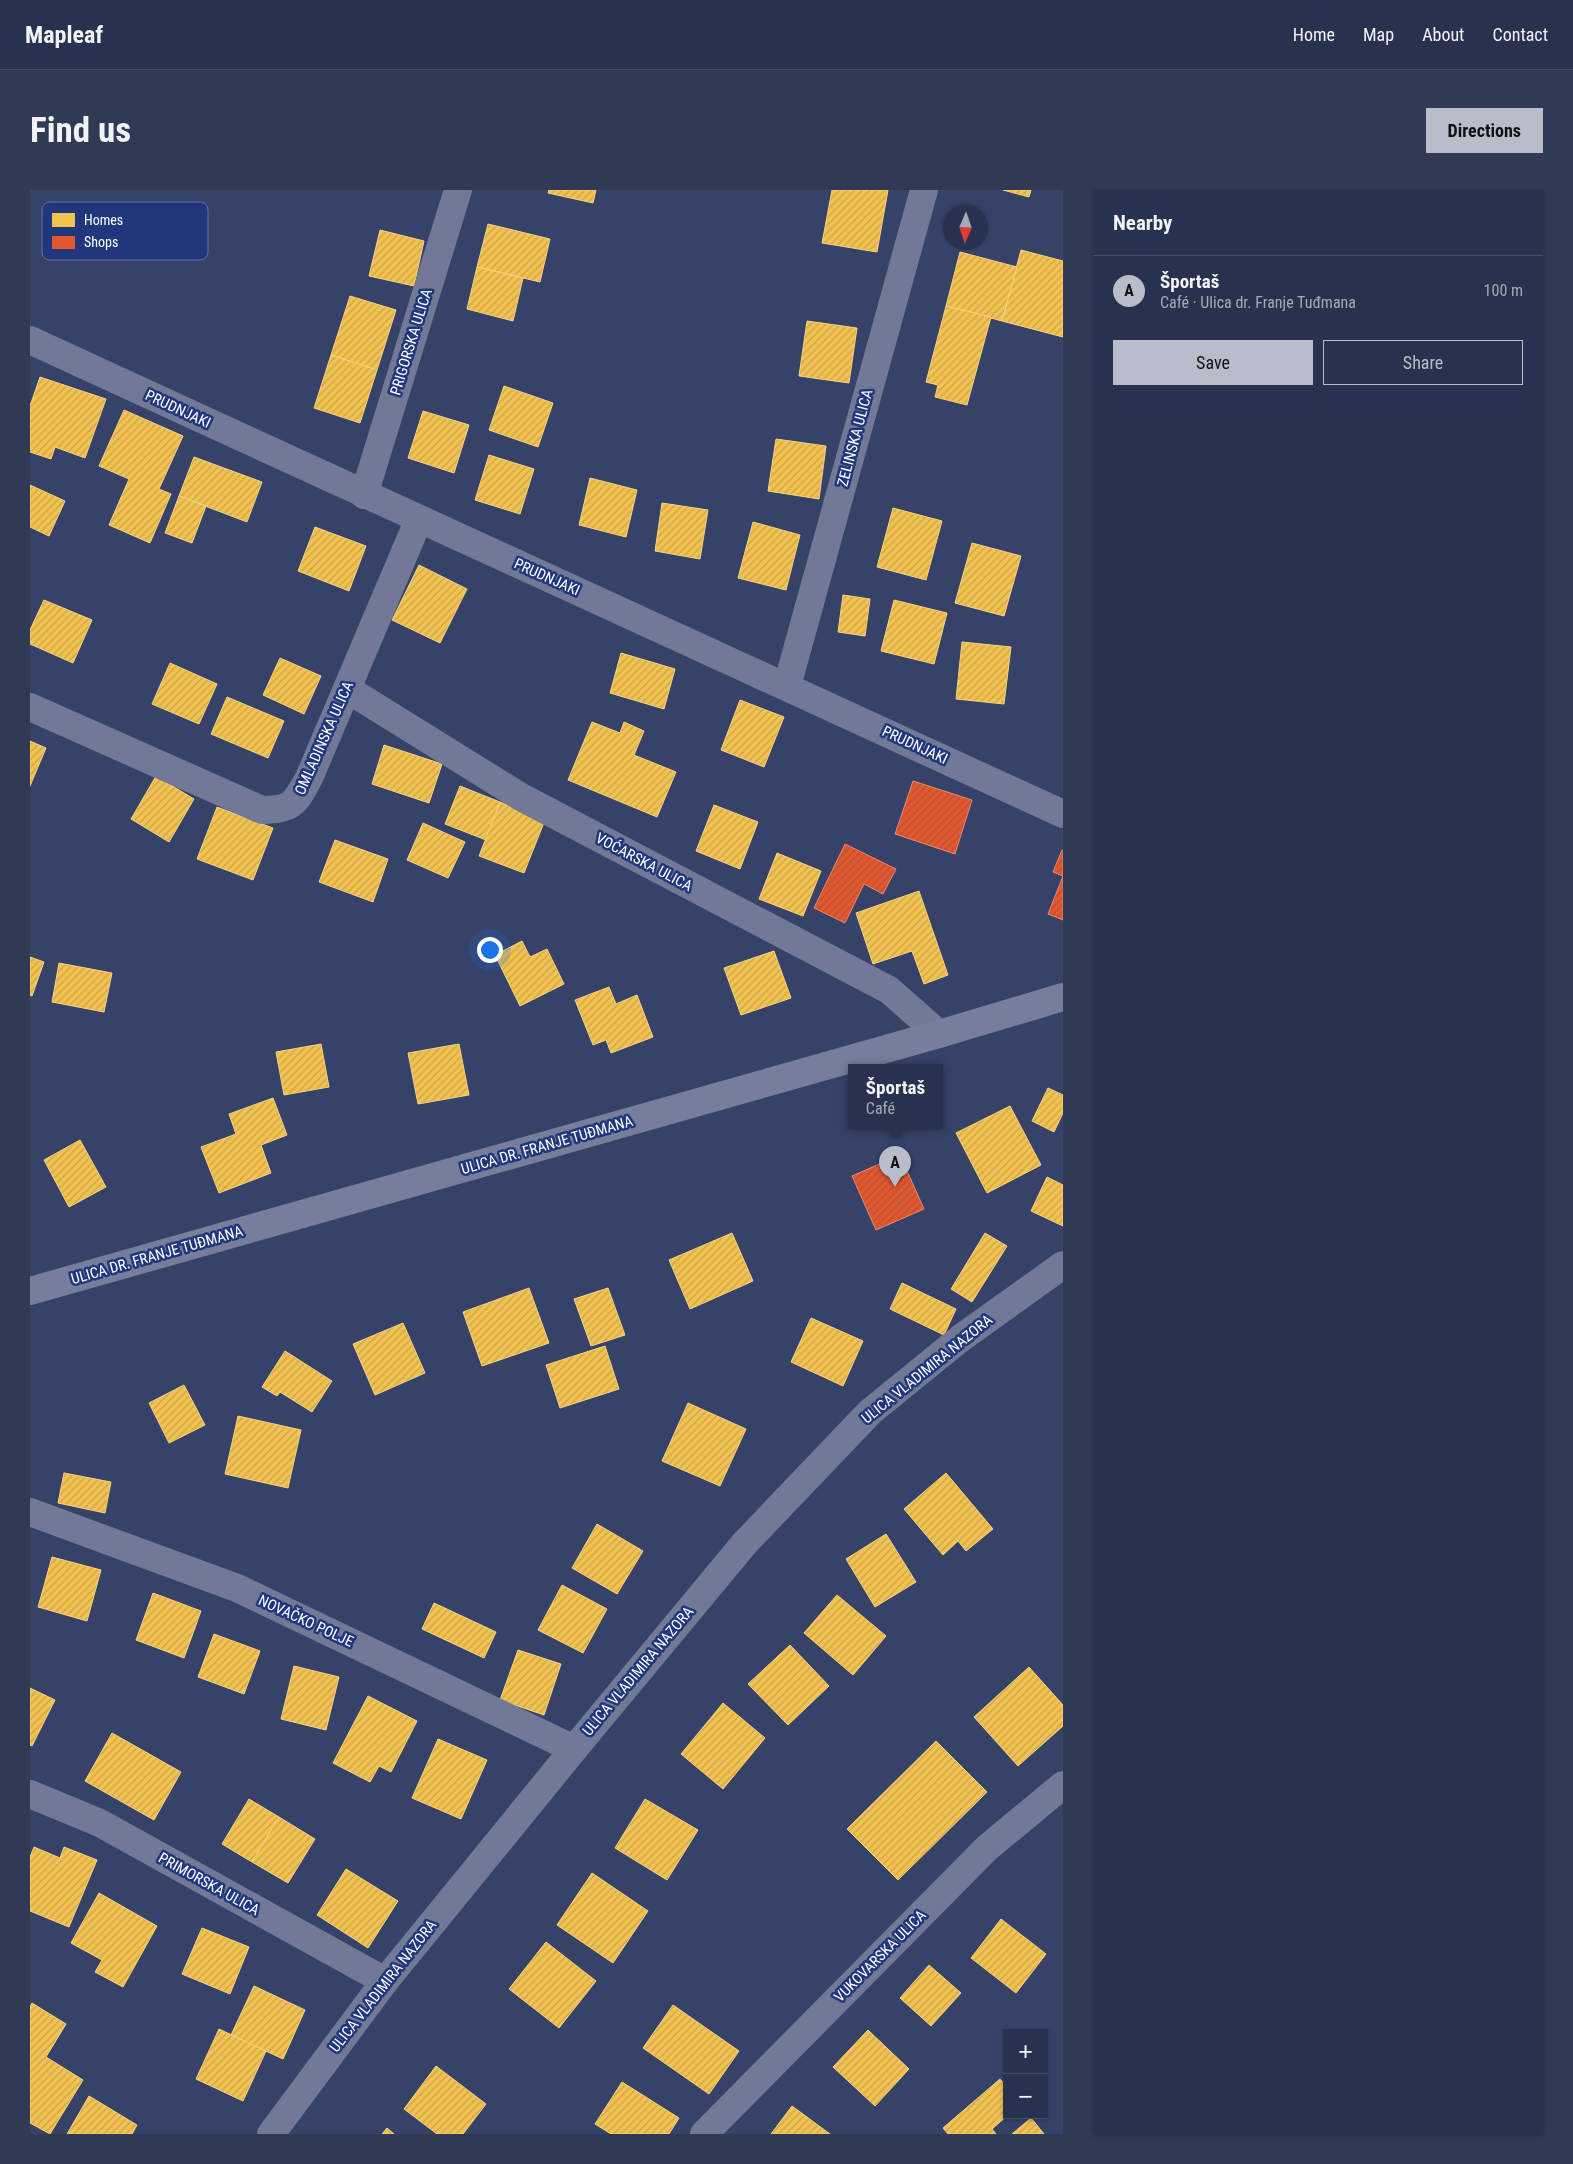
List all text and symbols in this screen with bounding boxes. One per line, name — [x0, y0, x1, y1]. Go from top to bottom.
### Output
text: Mapleaf — [25, 21, 103, 49]
text: Home — [1293, 24, 1335, 45]
text: Map — [1363, 24, 1394, 45]
text: About — [1422, 24, 1464, 45]
text: Contact — [1492, 24, 1548, 45]
button: Directions — [1426, 108, 1543, 153]
text: Find us — [30, 110, 131, 151]
legend — [42, 202, 208, 260]
north arrow — [943, 205, 988, 250]
text: Nearby — [1113, 211, 1172, 235]
text: Homes — [84, 212, 123, 228]
text: Shops — [84, 234, 118, 250]
text: Športaš — [1160, 270, 1219, 293]
text: A — [1124, 281, 1134, 300]
text: 100 m — [1484, 281, 1523, 300]
street label: PRIGORSKA ULICA — [386, 286, 436, 397]
text: Café · Ulica dr. Franje Tuđmana — [1160, 293, 1356, 312]
button: Save — [1113, 340, 1313, 385]
button: Share — [1323, 340, 1523, 385]
street label: PRUDNJAKI — [142, 386, 214, 432]
street label: ZELINSKA ULICA — [833, 387, 877, 489]
street label: PRUDNJAKI — [511, 554, 583, 600]
street label: OMLADINSKA ULICA — [291, 678, 357, 798]
street label: PRUDNJAKI — [879, 722, 951, 768]
street label: VOĆARSKA ULICA — [593, 829, 696, 895]
your location — [477, 937, 503, 963]
popup — [848, 1064, 943, 1129]
text: Športaš — [866, 1076, 925, 1099]
text: Café — [866, 1099, 895, 1118]
street label: ULICA DR. FRANJE TUĐMANA — [459, 1112, 635, 1178]
pin: A — [879, 1146, 911, 1187]
street label: ULICA DR. FRANJE TUĐMANA — [69, 1222, 245, 1288]
street label: ULICA VLADIMIRA NAZORA — [858, 1310, 996, 1427]
street label: NOVAČKO POLJE — [256, 1591, 356, 1651]
street label: ULICA VLADIMIRA NAZORA — [579, 1603, 698, 1739]
street label: PRIMORSKA ULICA — [155, 1849, 263, 1919]
street label: VUKOVARSKA ULICA — [830, 1906, 930, 2006]
street label: ULICA VLADIMIRA NAZORA — [326, 1916, 440, 2056]
map controls — [1003, 2029, 1048, 2119]
button: + — [1003, 2029, 1048, 2074]
button: − — [1003, 2074, 1048, 2119]

